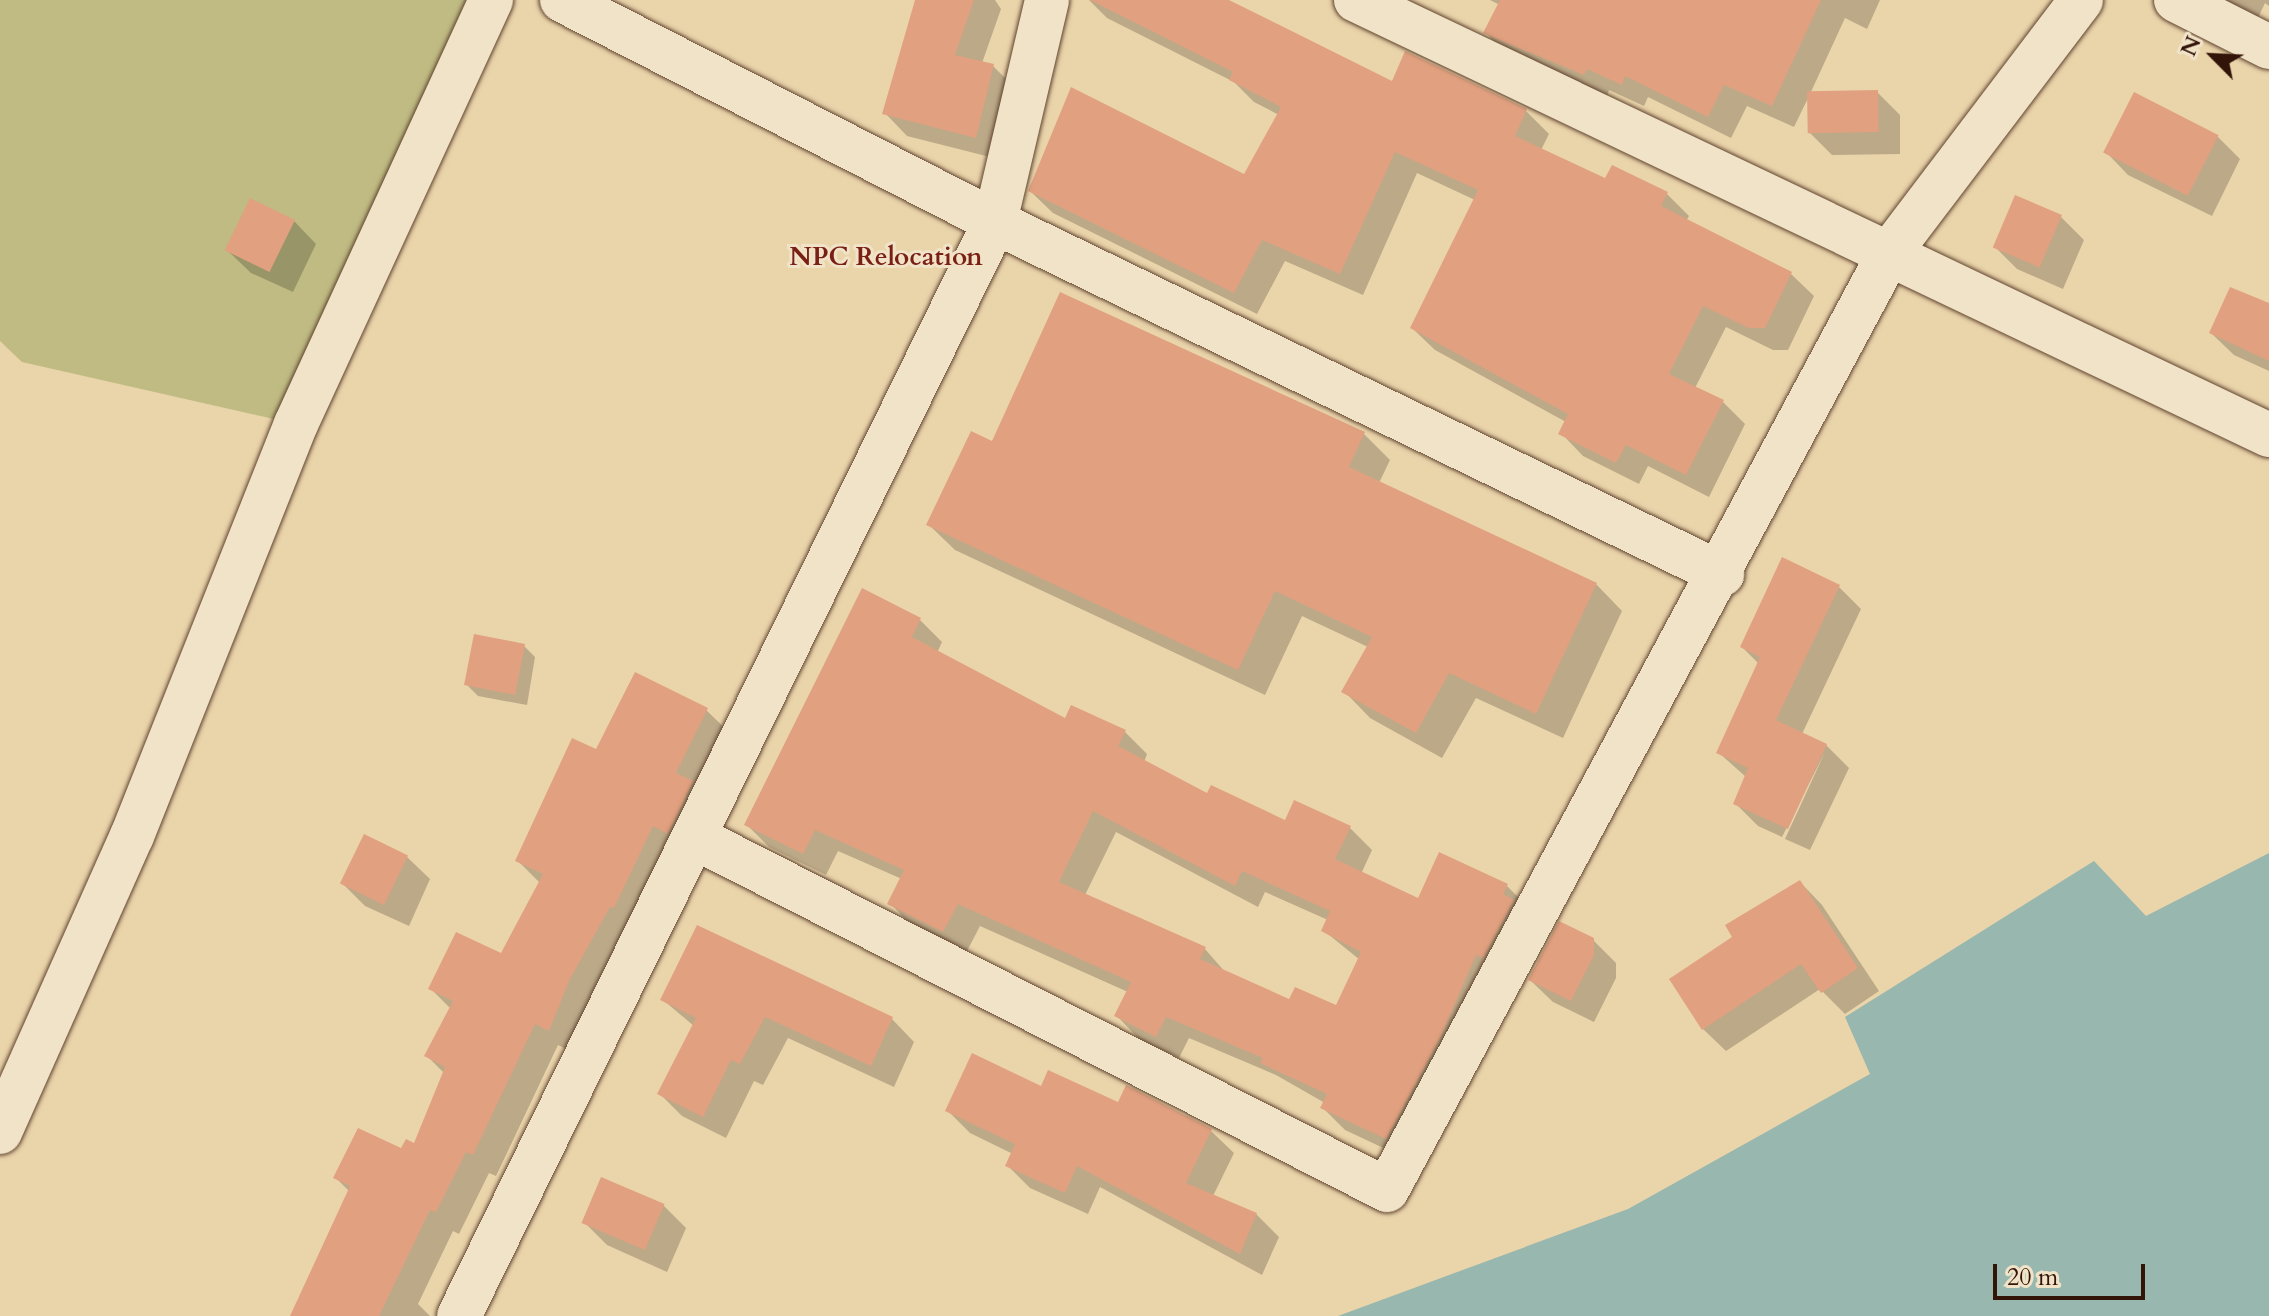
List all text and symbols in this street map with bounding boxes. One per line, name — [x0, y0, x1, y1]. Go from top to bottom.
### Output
north arrow — [2173, 16, 2253, 96]
text: N — [2173, 31, 2209, 61]
district label: NPC Relocation — [789, 241, 983, 273]
scale bar — [1997, 1248, 2149, 1298]
text: 20 m — [2007, 1261, 2058, 1294]

